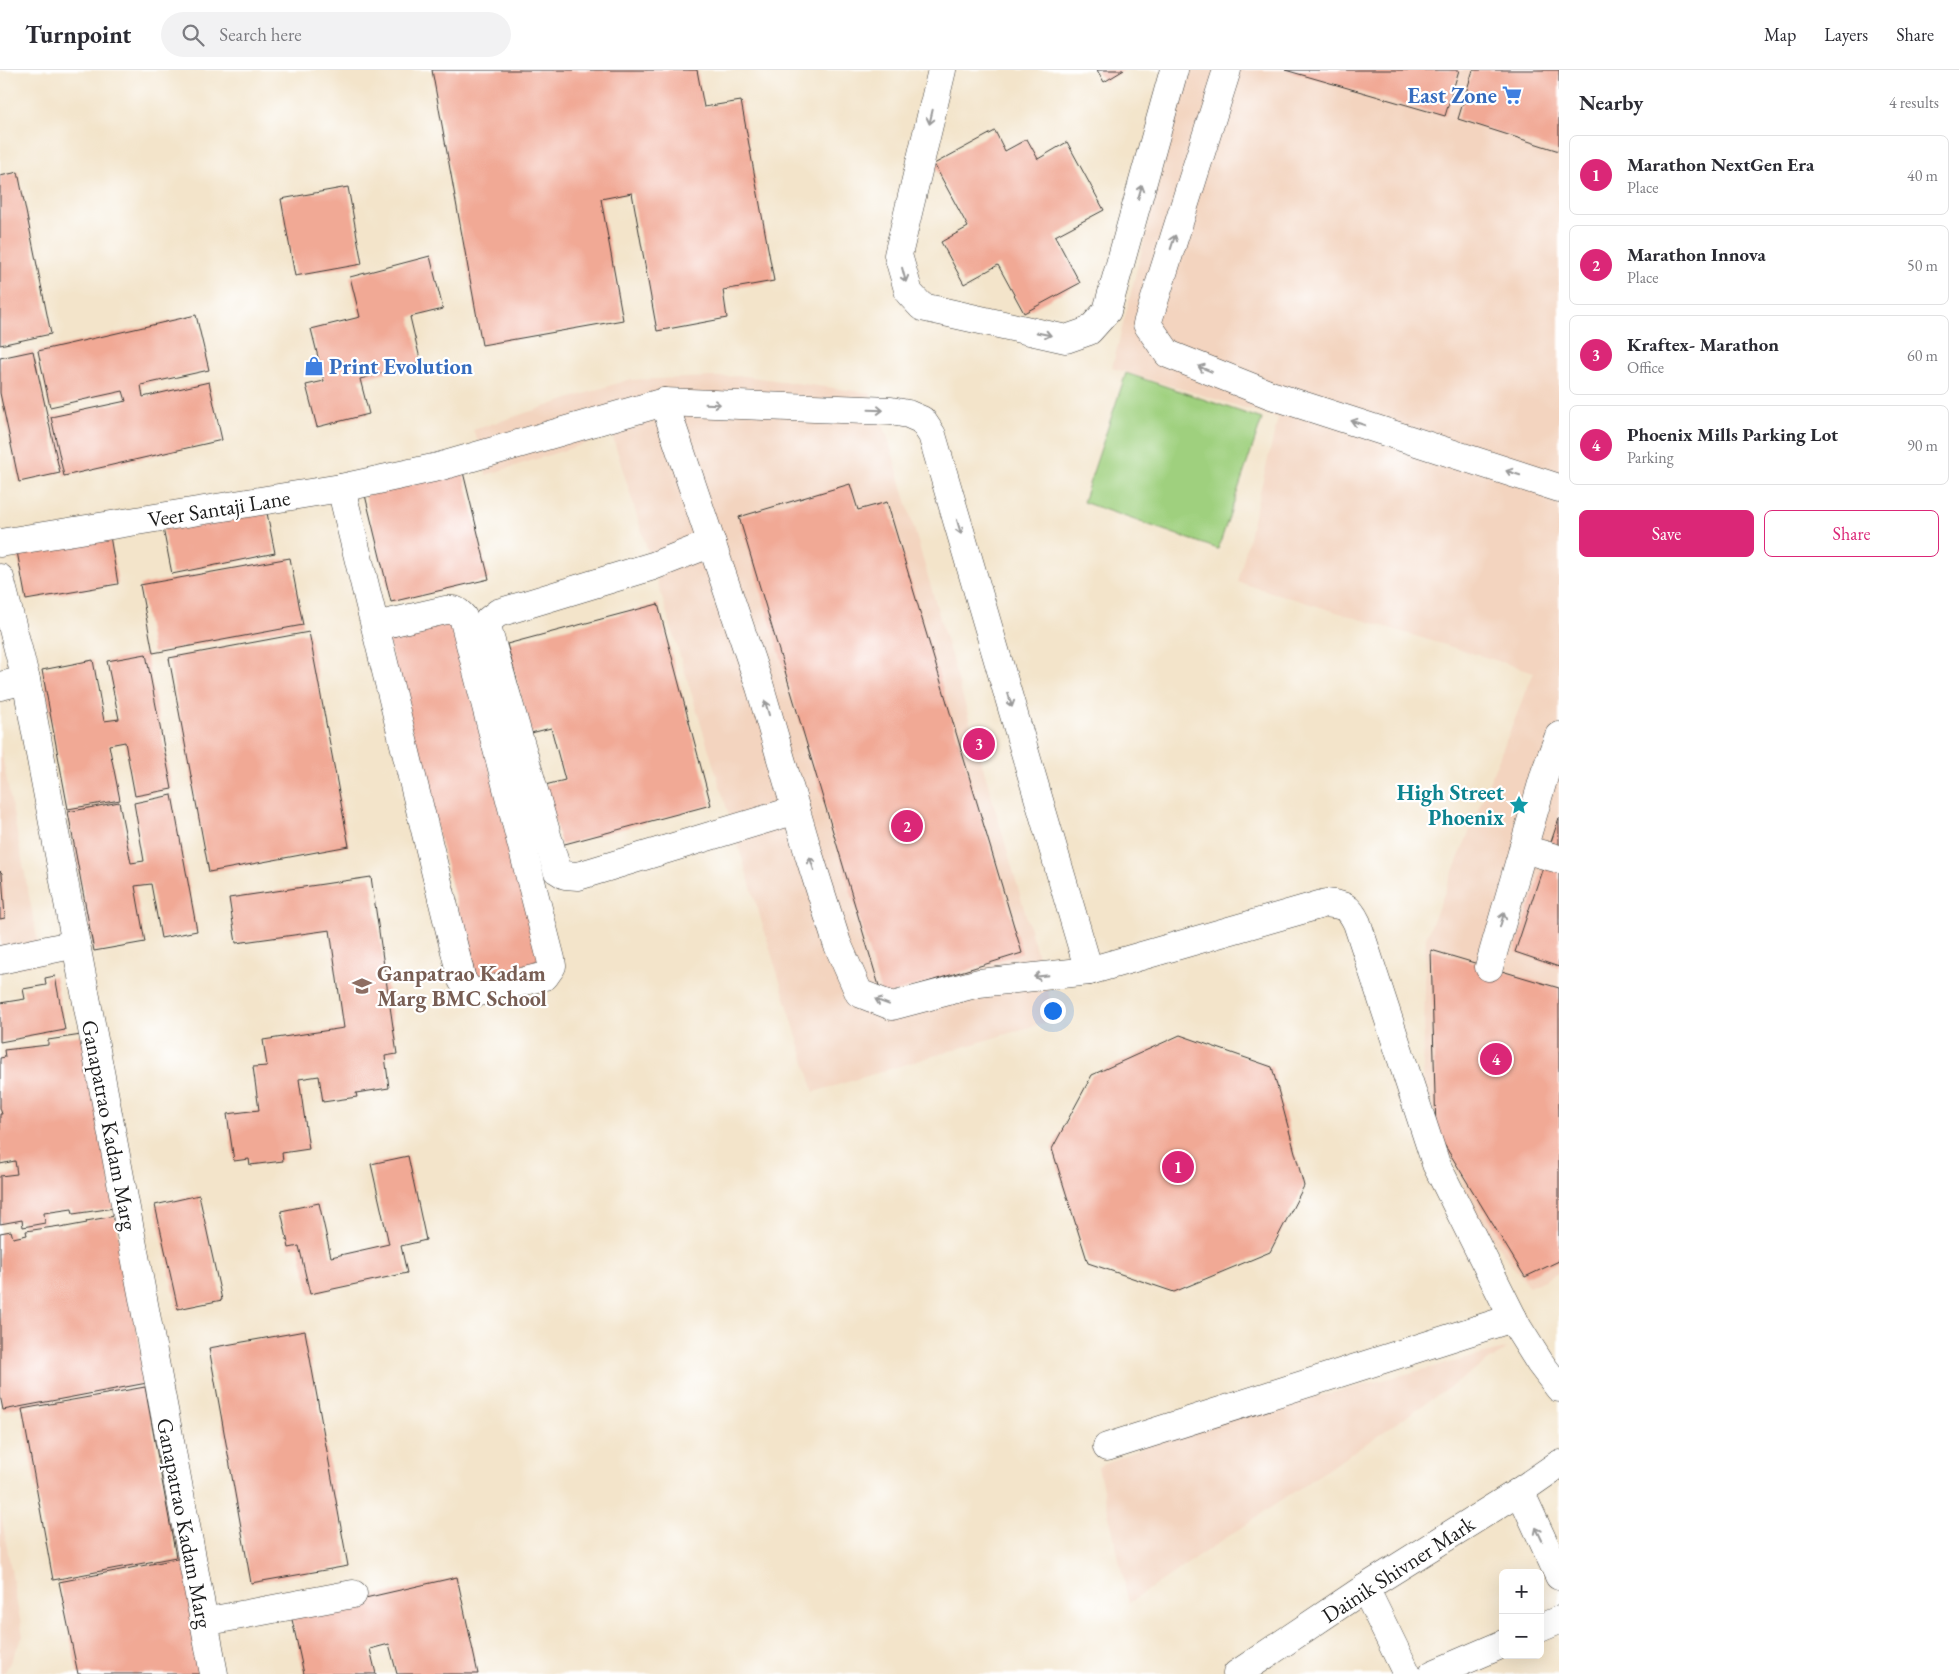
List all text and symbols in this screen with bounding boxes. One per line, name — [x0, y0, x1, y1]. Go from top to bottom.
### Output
search box — [161, 12, 511, 57]
text: Turnpoint — [25, 19, 131, 50]
icon: search — [179, 21, 207, 49]
text: Search here — [219, 22, 302, 47]
text: Map — [1764, 23, 1796, 46]
text: Layers — [1824, 23, 1868, 46]
text: Share — [1896, 23, 1934, 46]
place label: East Zone — [1408, 81, 1497, 110]
supermarket icon: East Zone — [1501, 84, 1523, 106]
text: Nearby — [1579, 89, 1643, 116]
text: 4 results — [1889, 92, 1939, 113]
one-way arrow — [926, 109, 935, 125]
text: Marathon NextGen Era — [1627, 152, 1814, 177]
text: 1 — [1592, 165, 1600, 186]
text: 40 m — [1907, 165, 1938, 186]
text: Place — [1627, 177, 1659, 198]
one-way arrow — [1136, 184, 1146, 200]
one-way arrow — [1169, 234, 1179, 250]
text: Marathon Innova — [1627, 242, 1766, 267]
text: 2 — [1592, 255, 1600, 276]
text: 50 m — [1907, 255, 1938, 276]
one-way arrow — [900, 267, 909, 283]
text: Place — [1627, 267, 1659, 288]
one-way arrow — [1035, 330, 1051, 339]
text: Kraftex- Marathon — [1627, 332, 1779, 357]
text: 3 — [1592, 345, 1600, 366]
text: 60 m — [1907, 345, 1938, 366]
place label: Print Evolution — [329, 352, 474, 381]
shop icon: Print Evolution — [303, 355, 325, 377]
text: Office — [1627, 357, 1664, 378]
one-way arrow — [1198, 363, 1213, 373]
one-way arrow — [704, 399, 721, 409]
one-way arrow — [867, 405, 883, 415]
one-way arrow — [1351, 418, 1366, 427]
text: Phoenix Mills Parking Lot — [1627, 422, 1838, 447]
text: 4 — [1592, 435, 1600, 456]
text: 90 m — [1907, 435, 1938, 456]
text: Parking — [1627, 447, 1674, 468]
one-way arrow — [1505, 467, 1521, 477]
street label: Veer Santaji Lane — [146, 483, 293, 534]
button: Save — [1579, 510, 1754, 557]
button: Share — [1764, 510, 1939, 557]
one-way arrow — [954, 519, 964, 535]
one-way arrow — [1005, 692, 1015, 708]
one-way arrow — [761, 701, 771, 717]
pin: 3 — [963, 725, 995, 763]
place label: High Street Phoenix — [1397, 778, 1505, 832]
place icon: High Street Phoenix — [1508, 794, 1530, 816]
pin: 2 — [891, 807, 923, 845]
one-way arrow — [807, 857, 816, 873]
one-way arrow — [1498, 913, 1508, 929]
place label: Ganpatrao Kadam Marg BMC School — [377, 959, 547, 1013]
one-way arrow — [1033, 972, 1049, 981]
school or university icon: Ganpatrao Kadam Marg BMC School — [351, 975, 373, 997]
one-way arrow — [875, 997, 890, 1007]
your location — [1040, 998, 1066, 1024]
street label: Ganapatrao Kadam Marg — [75, 1018, 144, 1233]
pin: 4 — [1480, 1040, 1512, 1078]
pin: 1 — [1162, 1148, 1194, 1186]
street label: Ganapatrao Kadam Marg — [150, 1416, 219, 1631]
street label: Dainik Shivner Mark — [1316, 1509, 1481, 1630]
one-way arrow — [1534, 1526, 1544, 1541]
map controls — [1499, 1569, 1544, 1659]
button: + — [1499, 1569, 1544, 1614]
button: − — [1499, 1614, 1544, 1659]

